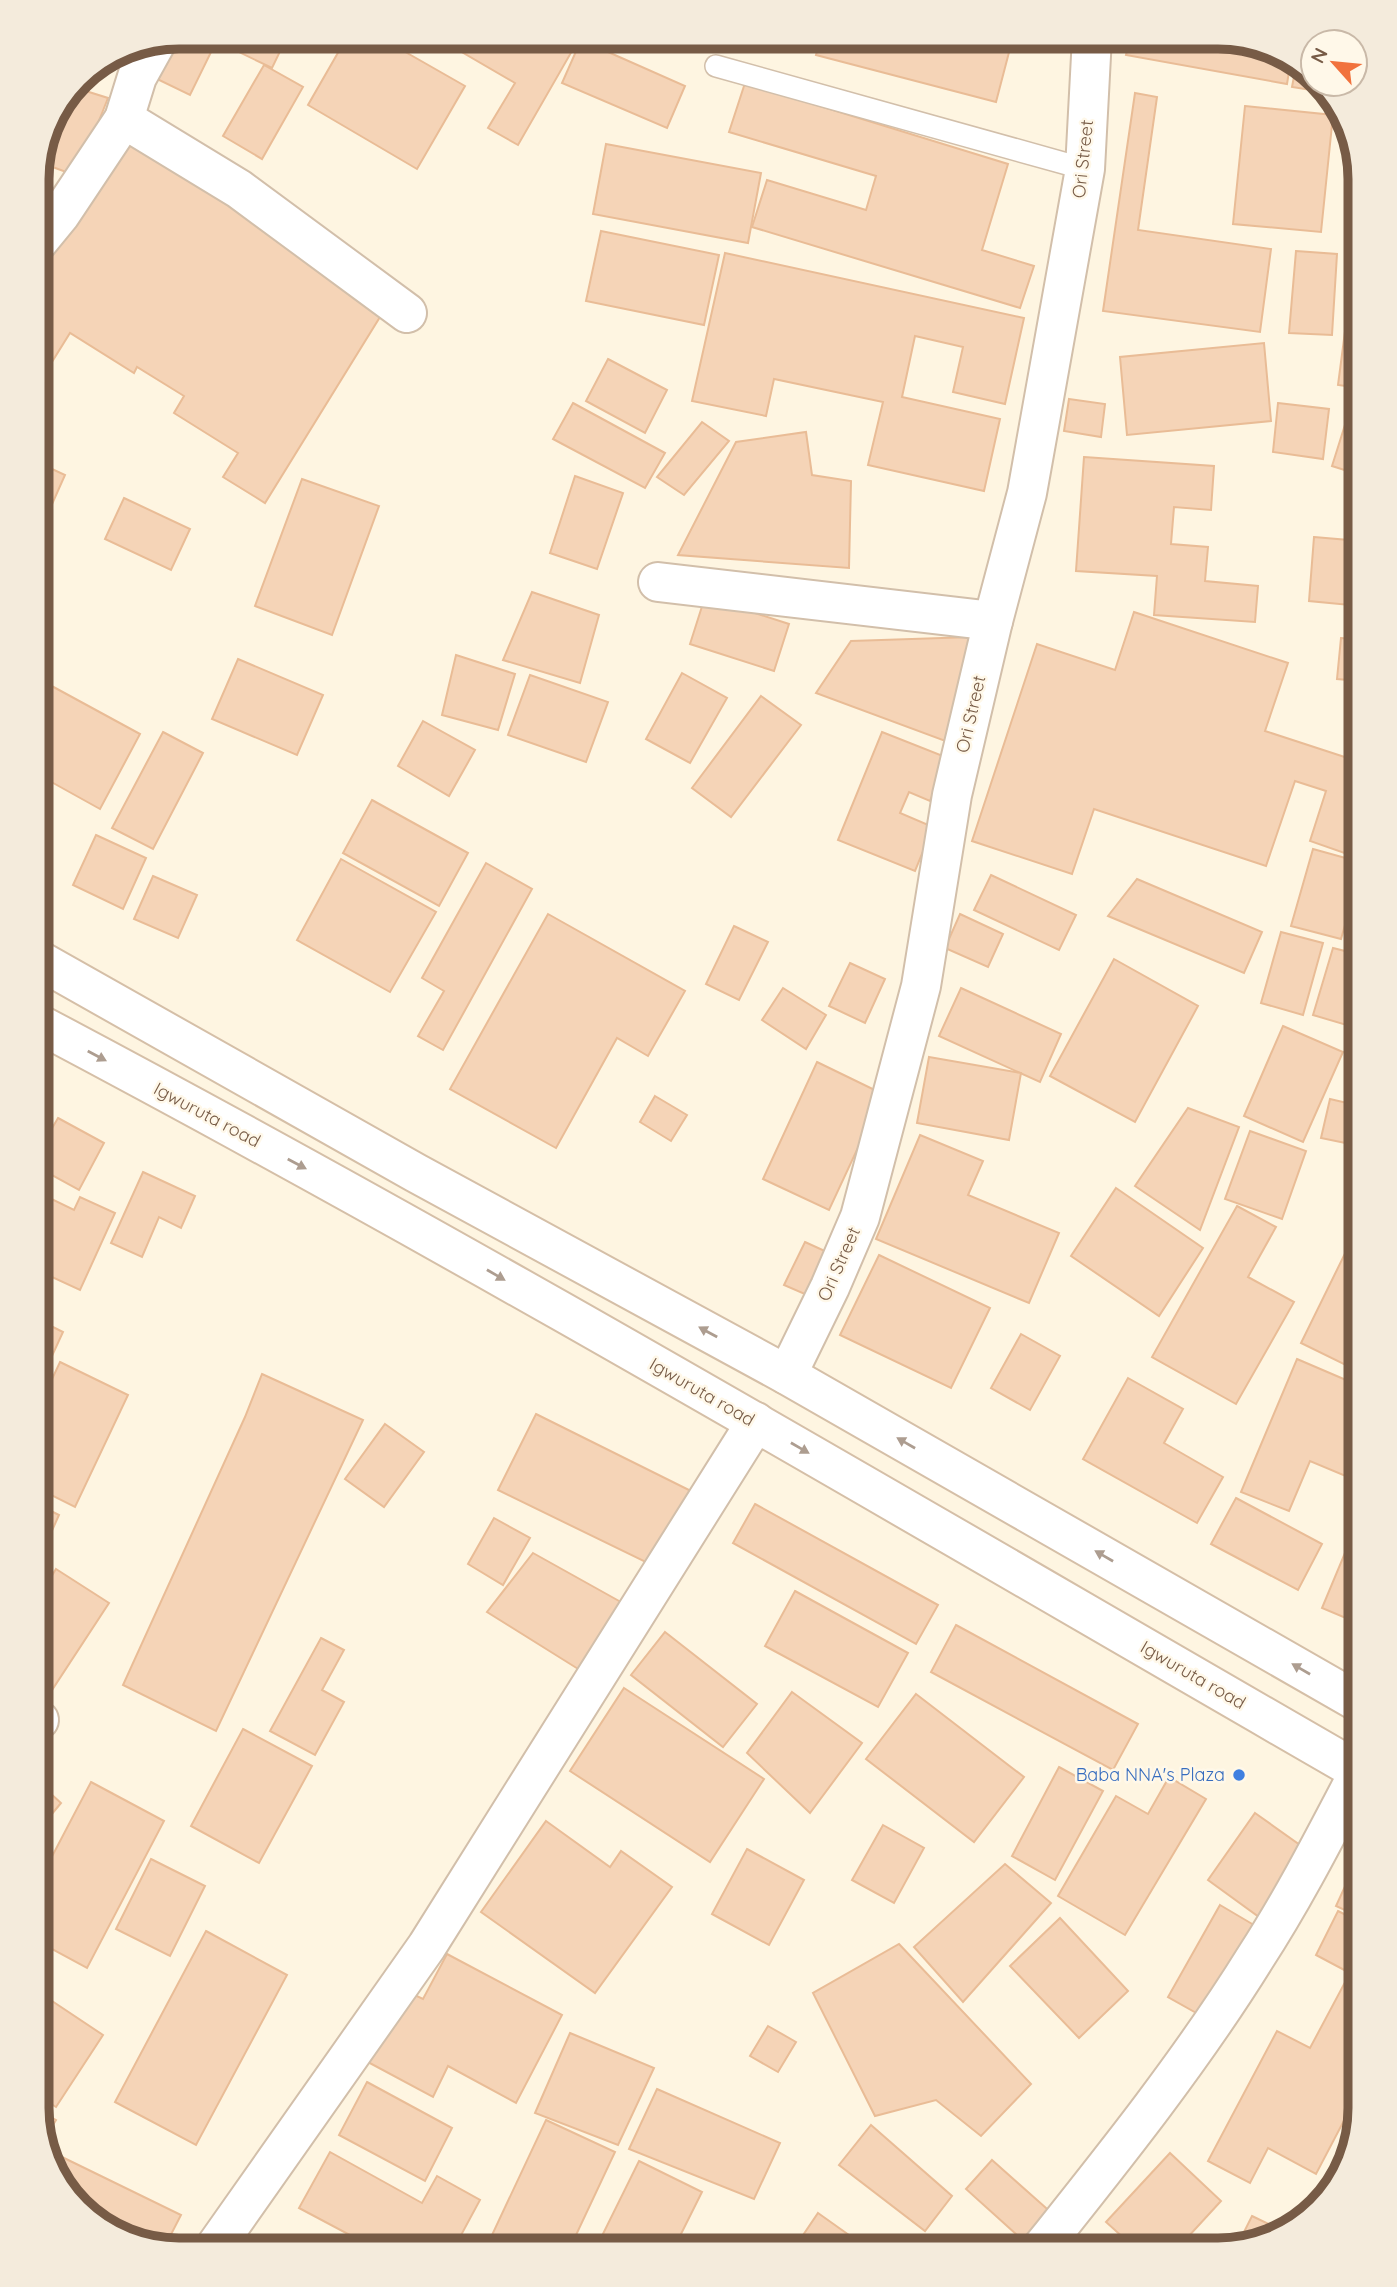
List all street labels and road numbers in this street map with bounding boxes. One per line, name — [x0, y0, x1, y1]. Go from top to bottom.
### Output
street label: Ori Street — [1067, 119, 1098, 199]
street label: Ori Street — [950, 673, 991, 755]
street label: Igwuruta road — [150, 1077, 265, 1152]
street label: Ori Street — [812, 1223, 865, 1304]
street label: Igwuruta road — [645, 1352, 759, 1431]
street label: Igwuruta road — [1136, 1635, 1250, 1714]

